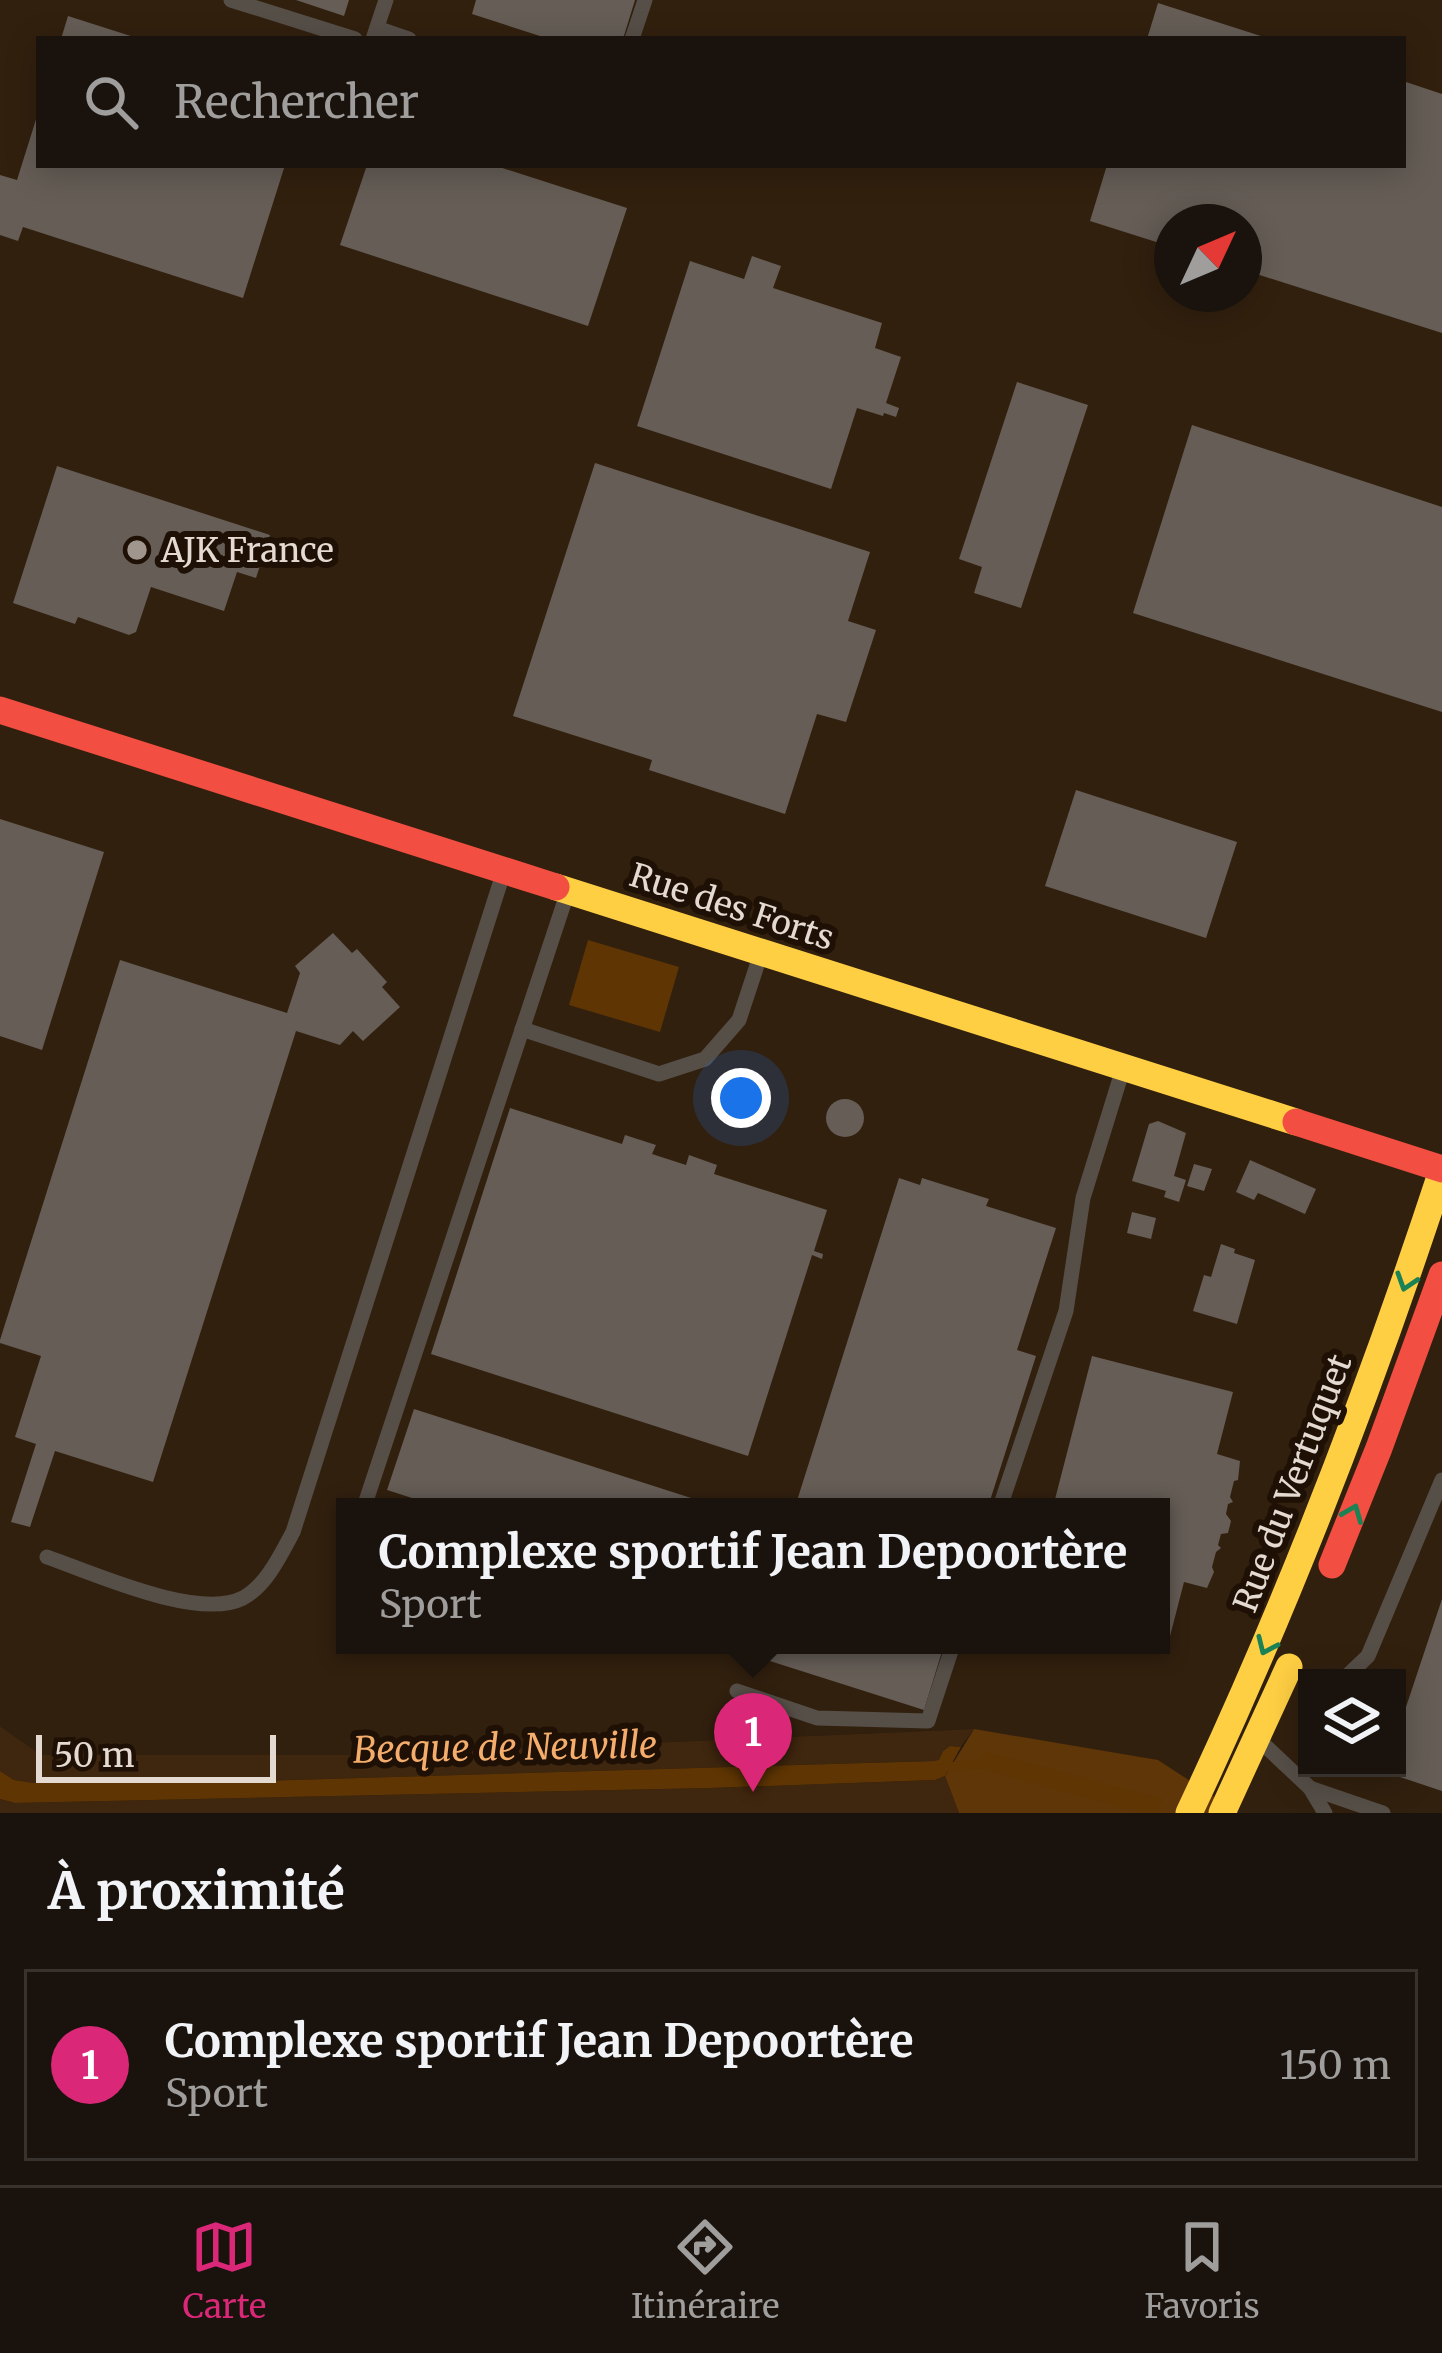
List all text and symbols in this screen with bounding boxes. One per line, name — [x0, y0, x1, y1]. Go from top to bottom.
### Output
search box — [36, 36, 1406, 168]
icon: search — [78, 69, 144, 135]
text: Rechercher — [174, 74, 419, 130]
north arrow — [1154, 204, 1262, 312]
place label: AJK France — [160, 530, 334, 571]
marker: AJK France — [124, 537, 150, 563]
street label: Rue des Forts — [625, 854, 839, 959]
your location — [711, 1068, 771, 1128]
one-way arrow — [1395, 1271, 1420, 1292]
street label: Rue du Vertuquet — [1225, 1349, 1360, 1618]
popup — [336, 1498, 1170, 1654]
one-way arrow — [1339, 1504, 1363, 1525]
text: Complexe sportif Jean Depoortère — [379, 1524, 1127, 1580]
text: Sport — [379, 1580, 482, 1629]
one-way arrow — [1256, 1634, 1280, 1655]
map controls — [1298, 1669, 1406, 1777]
button: layers — [1298, 1669, 1406, 1777]
pin: 1 — [714, 1693, 792, 1792]
water label: Becque de Neuville — [353, 1722, 657, 1773]
scale bar — [36, 1729, 276, 1782]
text: 50 m — [54, 1735, 135, 1776]
text: À proximité — [48, 1859, 345, 1923]
text: Complexe sportif Jean Depoortère — [165, 2013, 914, 2069]
text: 1 — [81, 2041, 99, 2090]
text: 150 m — [1279, 2041, 1391, 2090]
text: Sport — [165, 2069, 268, 2118]
tab: Carte — [182, 2214, 266, 2327]
tab: Itinéraire — [631, 2214, 779, 2327]
tab: Favoris — [1144, 2214, 1260, 2327]

